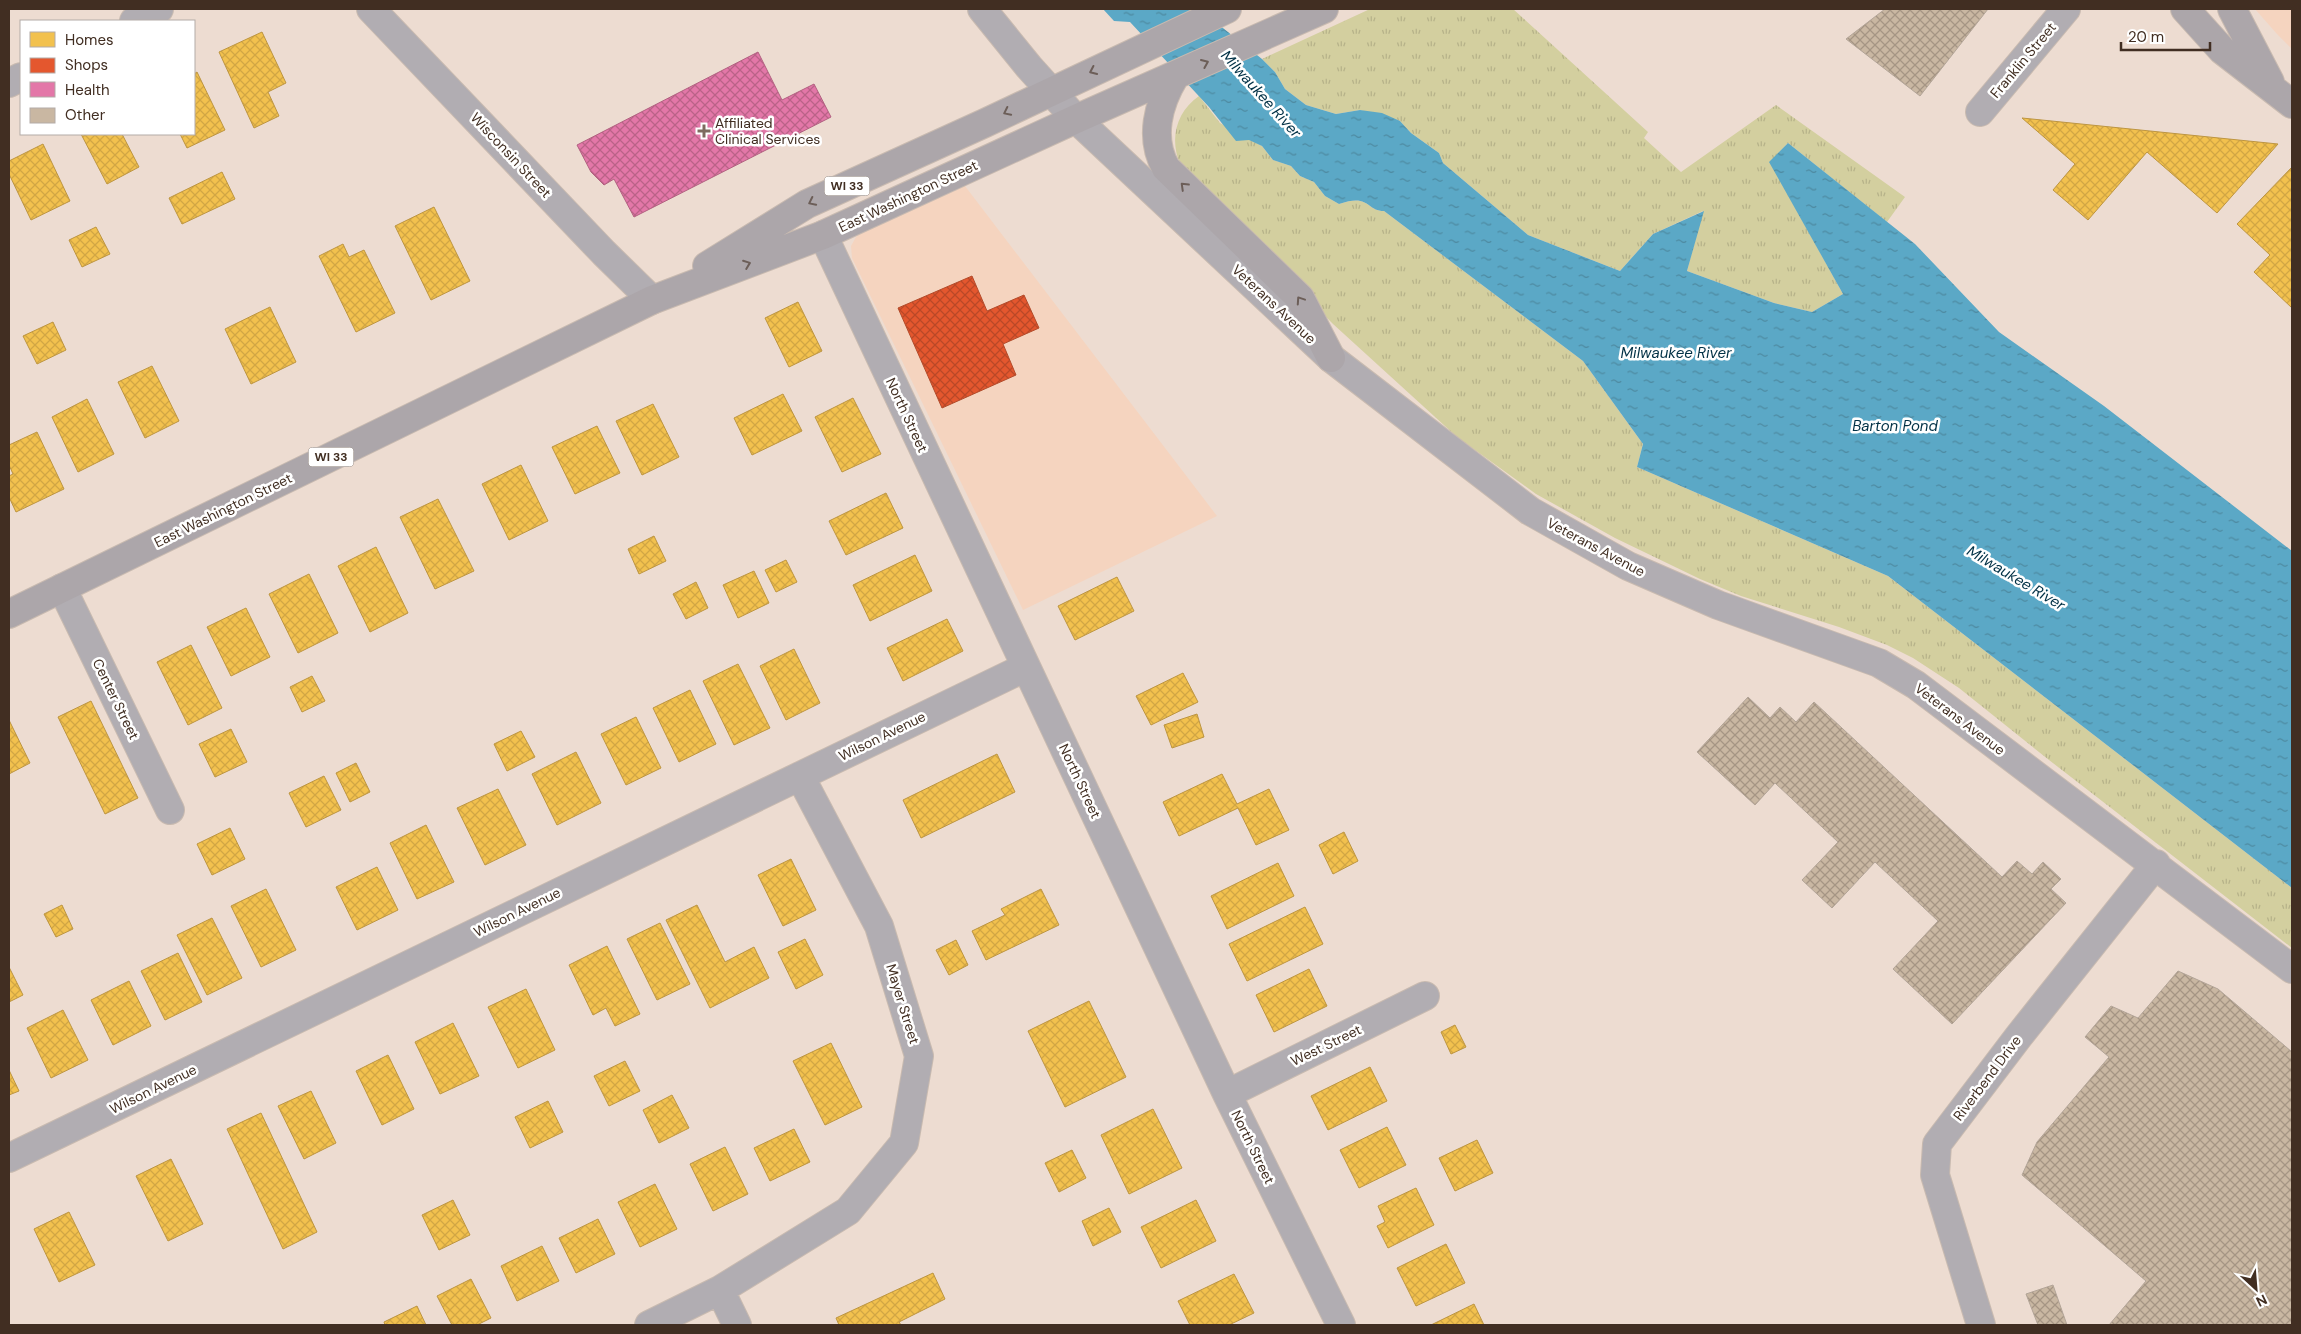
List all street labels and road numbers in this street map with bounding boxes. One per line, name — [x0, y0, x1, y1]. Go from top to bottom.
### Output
street label: Franklin Street — [1986, 18, 2060, 102]
street label: Wisconsin Street — [467, 109, 555, 201]
street label: East Washington Street — [836, 156, 980, 236]
road number: WI 33 — [824, 177, 870, 196]
street label: Veterans Avenue — [1228, 260, 1320, 348]
street label: North Street — [882, 375, 932, 455]
road number: WI 33 — [308, 448, 354, 467]
street label: East Washington Street — [151, 469, 295, 551]
street label: Veterans Avenue — [1544, 514, 1648, 580]
street label: Center Street — [89, 656, 143, 742]
street label: Veterans Avenue — [1911, 679, 2009, 759]
street label: Wilson Avenue — [835, 707, 929, 765]
street label: North Street — [1055, 741, 1105, 821]
street label: Wilson Avenue — [470, 883, 564, 941]
street label: Mayer Street — [882, 962, 924, 1046]
street label: West Street — [1288, 1020, 1364, 1070]
street label: Riverbend Drive — [1949, 1032, 2025, 1124]
street label: Wilson Avenue — [106, 1060, 200, 1118]
street label: North Street — [1227, 1107, 1279, 1187]

